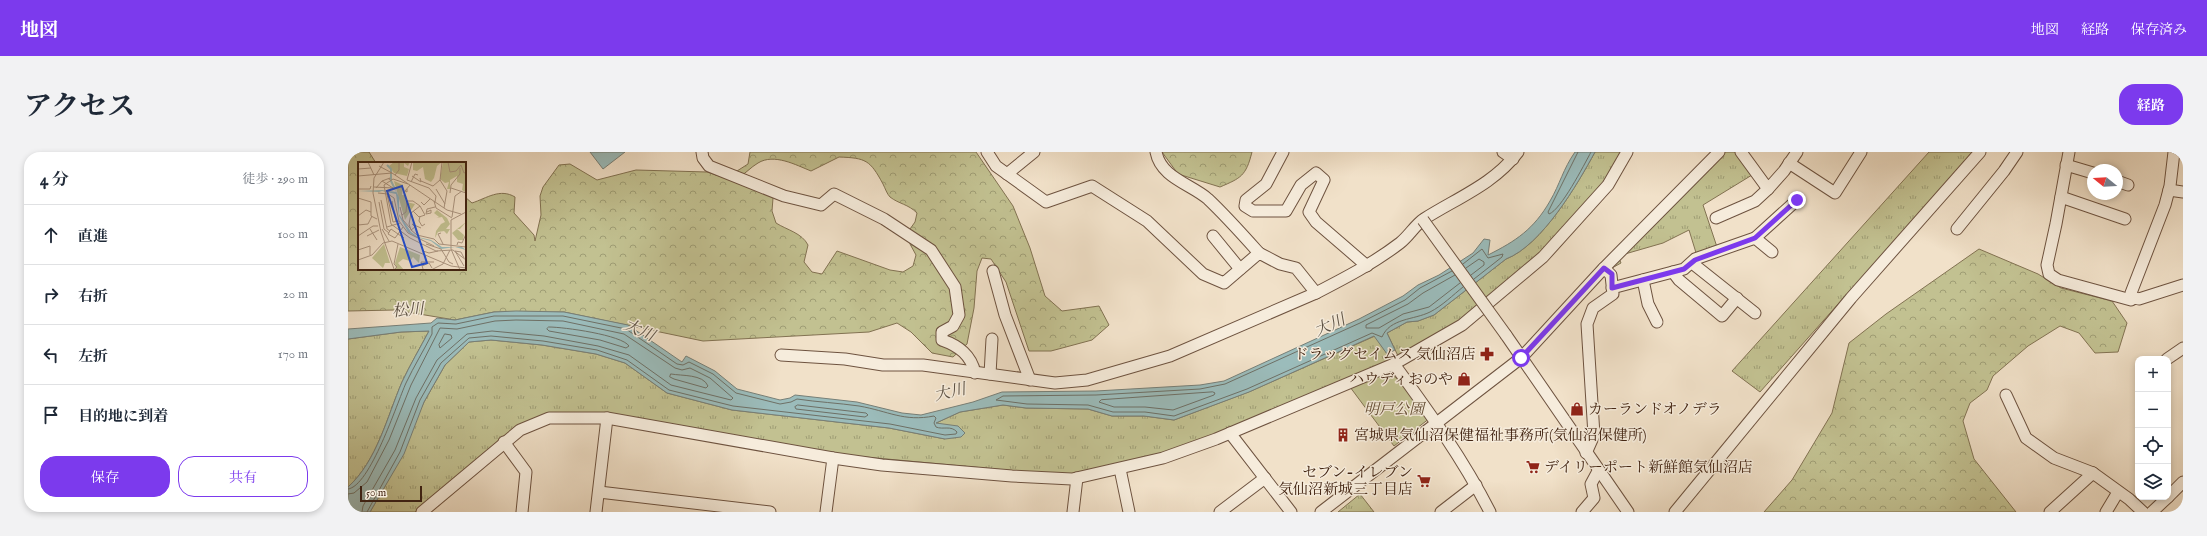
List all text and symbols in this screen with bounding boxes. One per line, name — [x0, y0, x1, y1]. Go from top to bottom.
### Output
text: 地図 — [20, 19, 58, 43]
text: 地図 — [2031, 21, 2059, 39]
text: 経路 — [2081, 21, 2109, 39]
text: 保存済み — [2131, 21, 2187, 39]
button: 経路 — [2119, 84, 2183, 125]
text: アクセス — [24, 90, 135, 125]
inset map — [358, 162, 466, 270]
north arrow — [2087, 164, 2123, 200]
text: 4 分 — [40, 170, 69, 191]
text: 徒歩 · 290 m — [242, 171, 308, 188]
route end — [1788, 191, 1806, 209]
icon: ahead — [40, 224, 62, 246]
text: 100 m — [278, 226, 308, 243]
text: 直進 — [78, 227, 108, 246]
icon: right — [40, 284, 62, 306]
text: 20 m — [283, 286, 308, 303]
text: 右折 — [78, 287, 108, 306]
water label: 松川 — [391, 299, 427, 322]
water label: 大川 — [1311, 310, 1351, 342]
water label: 大川 — [620, 315, 660, 347]
icon: left — [40, 344, 62, 366]
place label: ドラッグセイムス 気仙沼店 — [1293, 345, 1476, 364]
text: 170 m — [278, 346, 308, 363]
pharmacy icon: ドラッグセイムス 気仙沼店 — [1479, 346, 1495, 362]
text: 左折 — [78, 347, 108, 366]
route start — [1512, 349, 1530, 367]
map controls — [2135, 356, 2171, 500]
button: + — [2135, 356, 2171, 392]
place label: ハウディおのや — [1349, 370, 1453, 389]
shop icon: ハウディおのや — [1456, 371, 1472, 387]
water label: 大川 — [932, 379, 970, 406]
button: − — [2135, 392, 2171, 428]
park label: 明戸公園 — [1364, 400, 1427, 419]
place label: カーランドオノデラ — [1588, 400, 1722, 419]
shop icon: カーランドオノデラ — [1569, 401, 1585, 417]
icon: arrive — [40, 404, 62, 426]
text: 目的地に到着 — [78, 407, 168, 426]
place label: 宮城県気仙沼保健福祉事務所(気仙沼保健所) — [1354, 426, 1647, 445]
building icon: 宮城県気仙沼保健福祉事務所(気仙沼保健所) — [1335, 427, 1351, 443]
button: locate — [2135, 428, 2171, 464]
button: 保存 — [40, 456, 170, 497]
button: 共有 — [178, 456, 308, 497]
place label: デイリーポート新鮮館気仙沼店 — [1544, 458, 1753, 477]
supermarket icon: デイリーポート新鮮館気仙沼店 — [1525, 459, 1541, 475]
place label: セブン-イレブン 気仙沼新城三丁目店 — [1278, 463, 1413, 499]
button: layers — [2135, 464, 2171, 500]
supermarket icon: セブン-イレブン 気仙沼新城三丁目店 — [1416, 473, 1432, 489]
scale bar — [360, 484, 422, 503]
text: 50 m — [366, 486, 386, 500]

